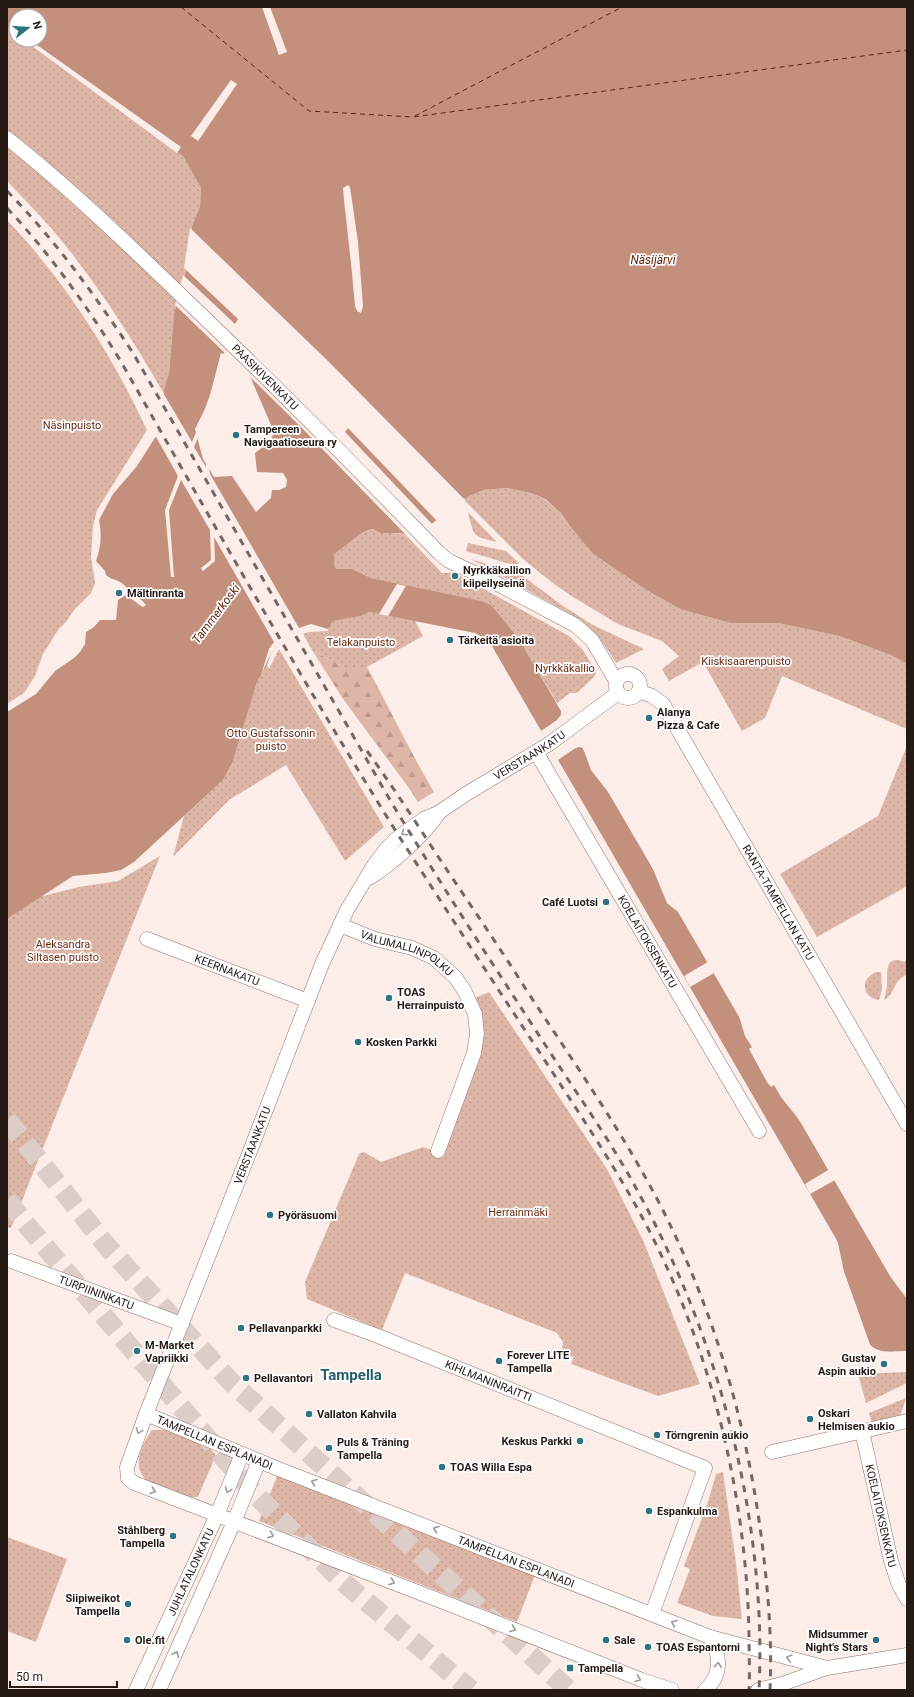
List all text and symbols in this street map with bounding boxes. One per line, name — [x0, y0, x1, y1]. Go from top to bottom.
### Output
north arrow — [8, 8, 48, 48]
text: N — [30, 20, 45, 31]
water label: Näsijärvi — [630, 253, 676, 267]
street label: PAASIKIVENKATU — [229, 342, 301, 413]
park label: Näsinpuisto — [43, 419, 101, 432]
place label: Tampereen Navigaatioseura ry — [244, 423, 337, 449]
marker: Tampereen Navigaatioseura ry — [231, 430, 241, 440]
place label: Nyrkkäkallion kiipeilyseinä — [463, 564, 531, 590]
marker: Nyrkkäkallion kiipeilyseinä — [450, 571, 460, 581]
water label: Tammerkoski — [189, 582, 243, 646]
place label: Mältinranta — [127, 587, 184, 600]
marker: Mältinranta — [114, 588, 124, 598]
place label: Tärkeitä asioita — [458, 634, 534, 647]
marker: Tärkeitä asioita — [445, 635, 455, 645]
park label: Telakanpuisto — [327, 636, 395, 649]
park label: Kiiskisaarenpuisto — [701, 655, 791, 668]
park label: Nyrkkäkallio — [535, 662, 595, 675]
place label: Alanya Pizza & Cafe — [657, 706, 720, 732]
marker: Alanya Pizza & Cafe — [644, 713, 654, 723]
park label: Otto Gustafssonin puisto — [227, 727, 315, 753]
street label: VERSTAANKATU — [491, 728, 568, 783]
one-way arrow — [402, 828, 409, 835]
street label: RANTA-TAMPELLAN KATU — [739, 843, 816, 963]
street label: KOELAITOKSENKATU — [615, 893, 679, 991]
place label: Café Luotsi — [542, 896, 598, 909]
marker: Café Luotsi — [601, 897, 611, 907]
street label: VALUMALLINPOLKU — [358, 928, 455, 979]
park label: Aleksandra Siltasen puisto — [27, 938, 99, 964]
street label: KEERNAKATU — [193, 952, 261, 989]
place label: TOAS Herrainpuisto — [397, 986, 464, 1012]
marker: TOAS Herrainpuisto — [384, 993, 394, 1003]
place label: Kosken Parkki — [366, 1036, 437, 1049]
marker: Kosken Parkki — [353, 1037, 363, 1047]
street label: VERSTAANKATU — [232, 1105, 274, 1186]
park label: Herrainmäki — [488, 1206, 548, 1219]
place label: Pyöräsuomi — [278, 1209, 337, 1222]
marker: Pyöräsuomi — [265, 1210, 275, 1220]
street label: TURPIININKATU — [57, 1273, 136, 1313]
place label: Pellavanparkki — [249, 1322, 322, 1335]
marker: Pellavanparkki — [236, 1323, 246, 1333]
place label: M-Market Vapriikki — [145, 1339, 194, 1365]
marker: M-Market Vapriikki — [132, 1346, 142, 1356]
place label: Forever LITE Tampella — [507, 1349, 569, 1375]
place label: Gustav Aspin aukio — [818, 1352, 876, 1378]
marker: Forever LITE Tampella — [494, 1356, 504, 1366]
street label: KIHLMANINRAITTI — [443, 1358, 534, 1404]
marker: Gustav Aspin aukio — [879, 1359, 889, 1369]
district label: Tampella — [320, 1366, 382, 1384]
place label: Pellavantori — [254, 1372, 313, 1385]
marker: Pellavantori — [241, 1373, 251, 1383]
place label: Oskari Helmisen aukio — [818, 1407, 895, 1433]
place label: Vallaton Kahvila — [317, 1408, 397, 1421]
marker: Vallaton Kahvila — [304, 1409, 314, 1419]
street label: TAMPELLAN ESPLANADI — [155, 1413, 274, 1473]
marker: Oskari Helmisen aukio — [805, 1414, 815, 1424]
one-way arrow — [136, 1428, 144, 1435]
place label: Törngrenin aukio — [665, 1429, 748, 1442]
marker: Törngrenin aukio — [652, 1430, 662, 1440]
place label: Keskus Parkki — [502, 1435, 572, 1448]
place label: Puls & Träning Tampella — [337, 1436, 409, 1462]
marker: Keskus Parkki — [575, 1436, 585, 1446]
marker: Puls & Träning Tampella — [324, 1443, 334, 1453]
place label: TOAS Willa Espa — [450, 1461, 532, 1474]
marker: TOAS Willa Espa — [437, 1462, 447, 1472]
street label: KOELAITOKSENKATU — [863, 1463, 899, 1569]
one-way arrow — [311, 1479, 318, 1487]
one-way arrow — [149, 1486, 156, 1495]
one-way arrow — [224, 1486, 232, 1493]
place label: Espankulma — [657, 1505, 718, 1518]
marker: Espankulma — [644, 1506, 654, 1516]
place label: Ståhlberg Tampella — [117, 1524, 165, 1550]
street label: JUHLATALONKATU — [165, 1526, 217, 1618]
one-way arrow — [432, 1526, 439, 1534]
marker: Ståhlberg Tampella — [168, 1531, 178, 1541]
one-way arrow — [267, 1531, 274, 1539]
street label: TAMPELLAN ESPLANADI — [456, 1533, 576, 1591]
one-way arrow — [389, 1578, 396, 1586]
place label: Siipiweikot Tampella — [66, 1592, 120, 1618]
marker: Siipiweikot Tampella — [123, 1599, 133, 1609]
one-way arrow — [670, 1620, 678, 1628]
one-way arrow — [510, 1625, 517, 1633]
place label: Midsummer Night's Stars — [805, 1628, 868, 1654]
place label: Ole.fit — [135, 1634, 165, 1647]
place label: Sale — [614, 1634, 636, 1647]
marker: Ole.fit — [122, 1635, 132, 1645]
marker: Sale — [601, 1635, 611, 1645]
marker: Midsummer Night's Stars — [871, 1635, 881, 1645]
place label: TOAS Espantorni — [656, 1641, 740, 1654]
marker: TOAS Espantorni — [643, 1642, 653, 1652]
one-way arrow — [171, 1651, 179, 1658]
one-way arrow — [786, 1654, 793, 1662]
place label: Tampella — [578, 1662, 623, 1675]
one-way arrow — [713, 1662, 722, 1668]
scale bar — [10, 1663, 117, 1689]
marker: Tampella — [565, 1663, 575, 1673]
text: 50 m — [16, 1670, 43, 1684]
one-way arrow — [635, 1674, 642, 1682]

